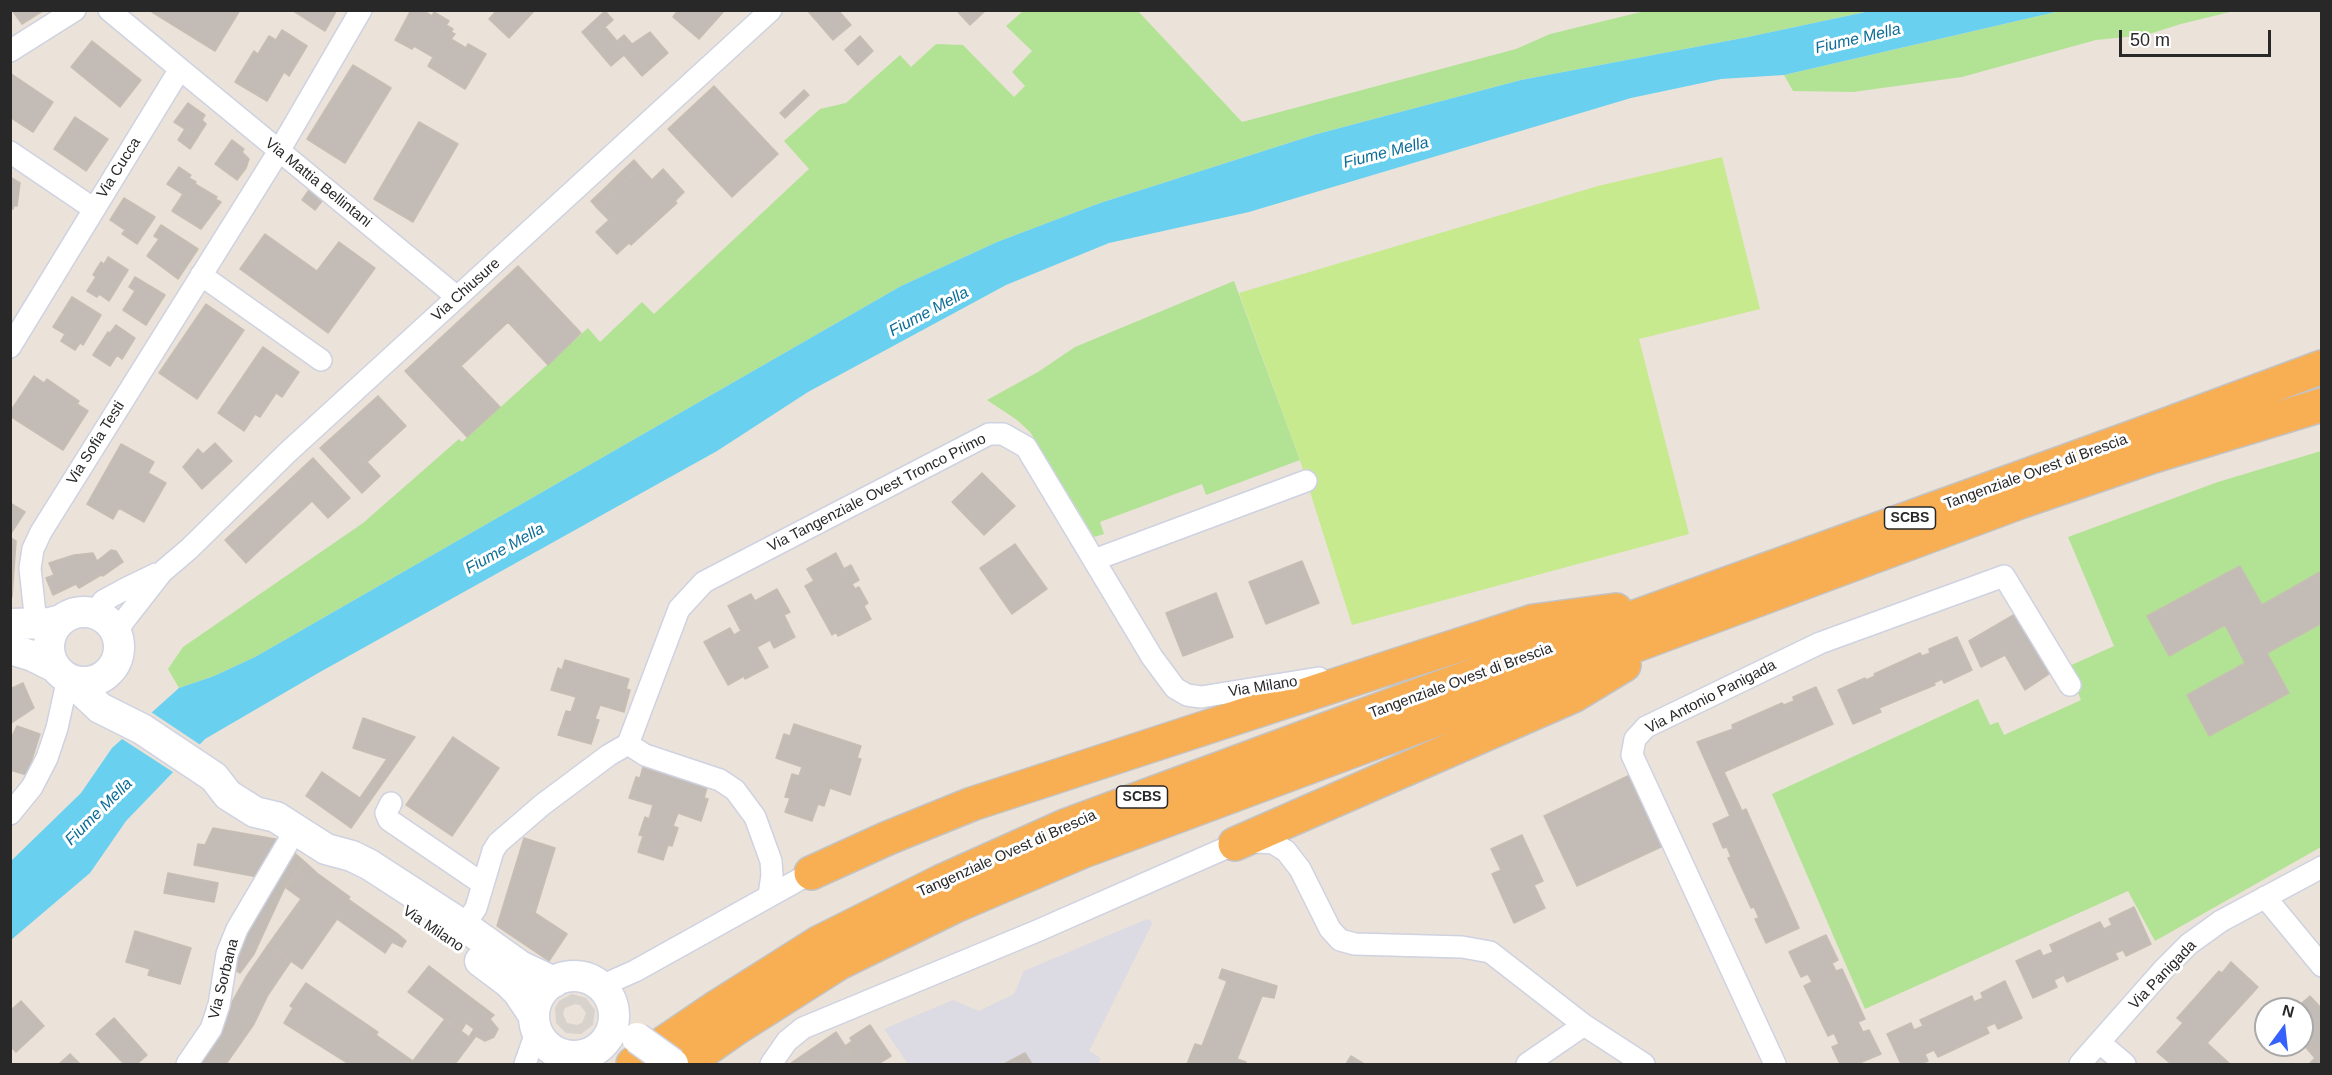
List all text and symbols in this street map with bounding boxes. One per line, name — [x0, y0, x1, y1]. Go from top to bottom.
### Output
scale bar — [2122, 18, 2274, 56]
water label: Fiume Mella — [1813, 20, 1903, 58]
text: 50 m — [2130, 30, 2170, 50]
water label: Fiume Mella — [1341, 133, 1431, 173]
street label: Via Cucca — [93, 134, 145, 202]
street label: Via Mattia Bellintani — [261, 135, 375, 231]
street label: Via Chiusure — [428, 255, 504, 325]
water label: Fiume Mella — [886, 283, 972, 341]
street label: Via Sofia Testi — [63, 398, 129, 488]
street label: Via Tangenziale Ovest Tronco Primo — [765, 430, 989, 556]
street label: Tangenziale Ovest di Brescia — [1942, 430, 2130, 514]
road number: SCBS — [1884, 507, 1936, 529]
water label: Fiume Mella — [462, 519, 548, 579]
street label: Tangenziale Ovest di Brescia — [1367, 639, 1555, 723]
street label: Via Antonio Panigada — [1643, 656, 1779, 738]
street label: Via Milano — [1227, 673, 1299, 701]
water label: Fiume Mella — [61, 774, 137, 850]
road number: SCBS — [1116, 786, 1168, 808]
street label: Tangenziale Ovest di Brescia — [915, 806, 1099, 902]
street label: Via Milano — [399, 902, 467, 956]
street label: Via Sorbana — [205, 937, 243, 1021]
street label: Via Panigada — [2126, 937, 2200, 1013]
north arrow — [2254, 997, 2314, 1057]
text: N — [2280, 1001, 2296, 1021]

